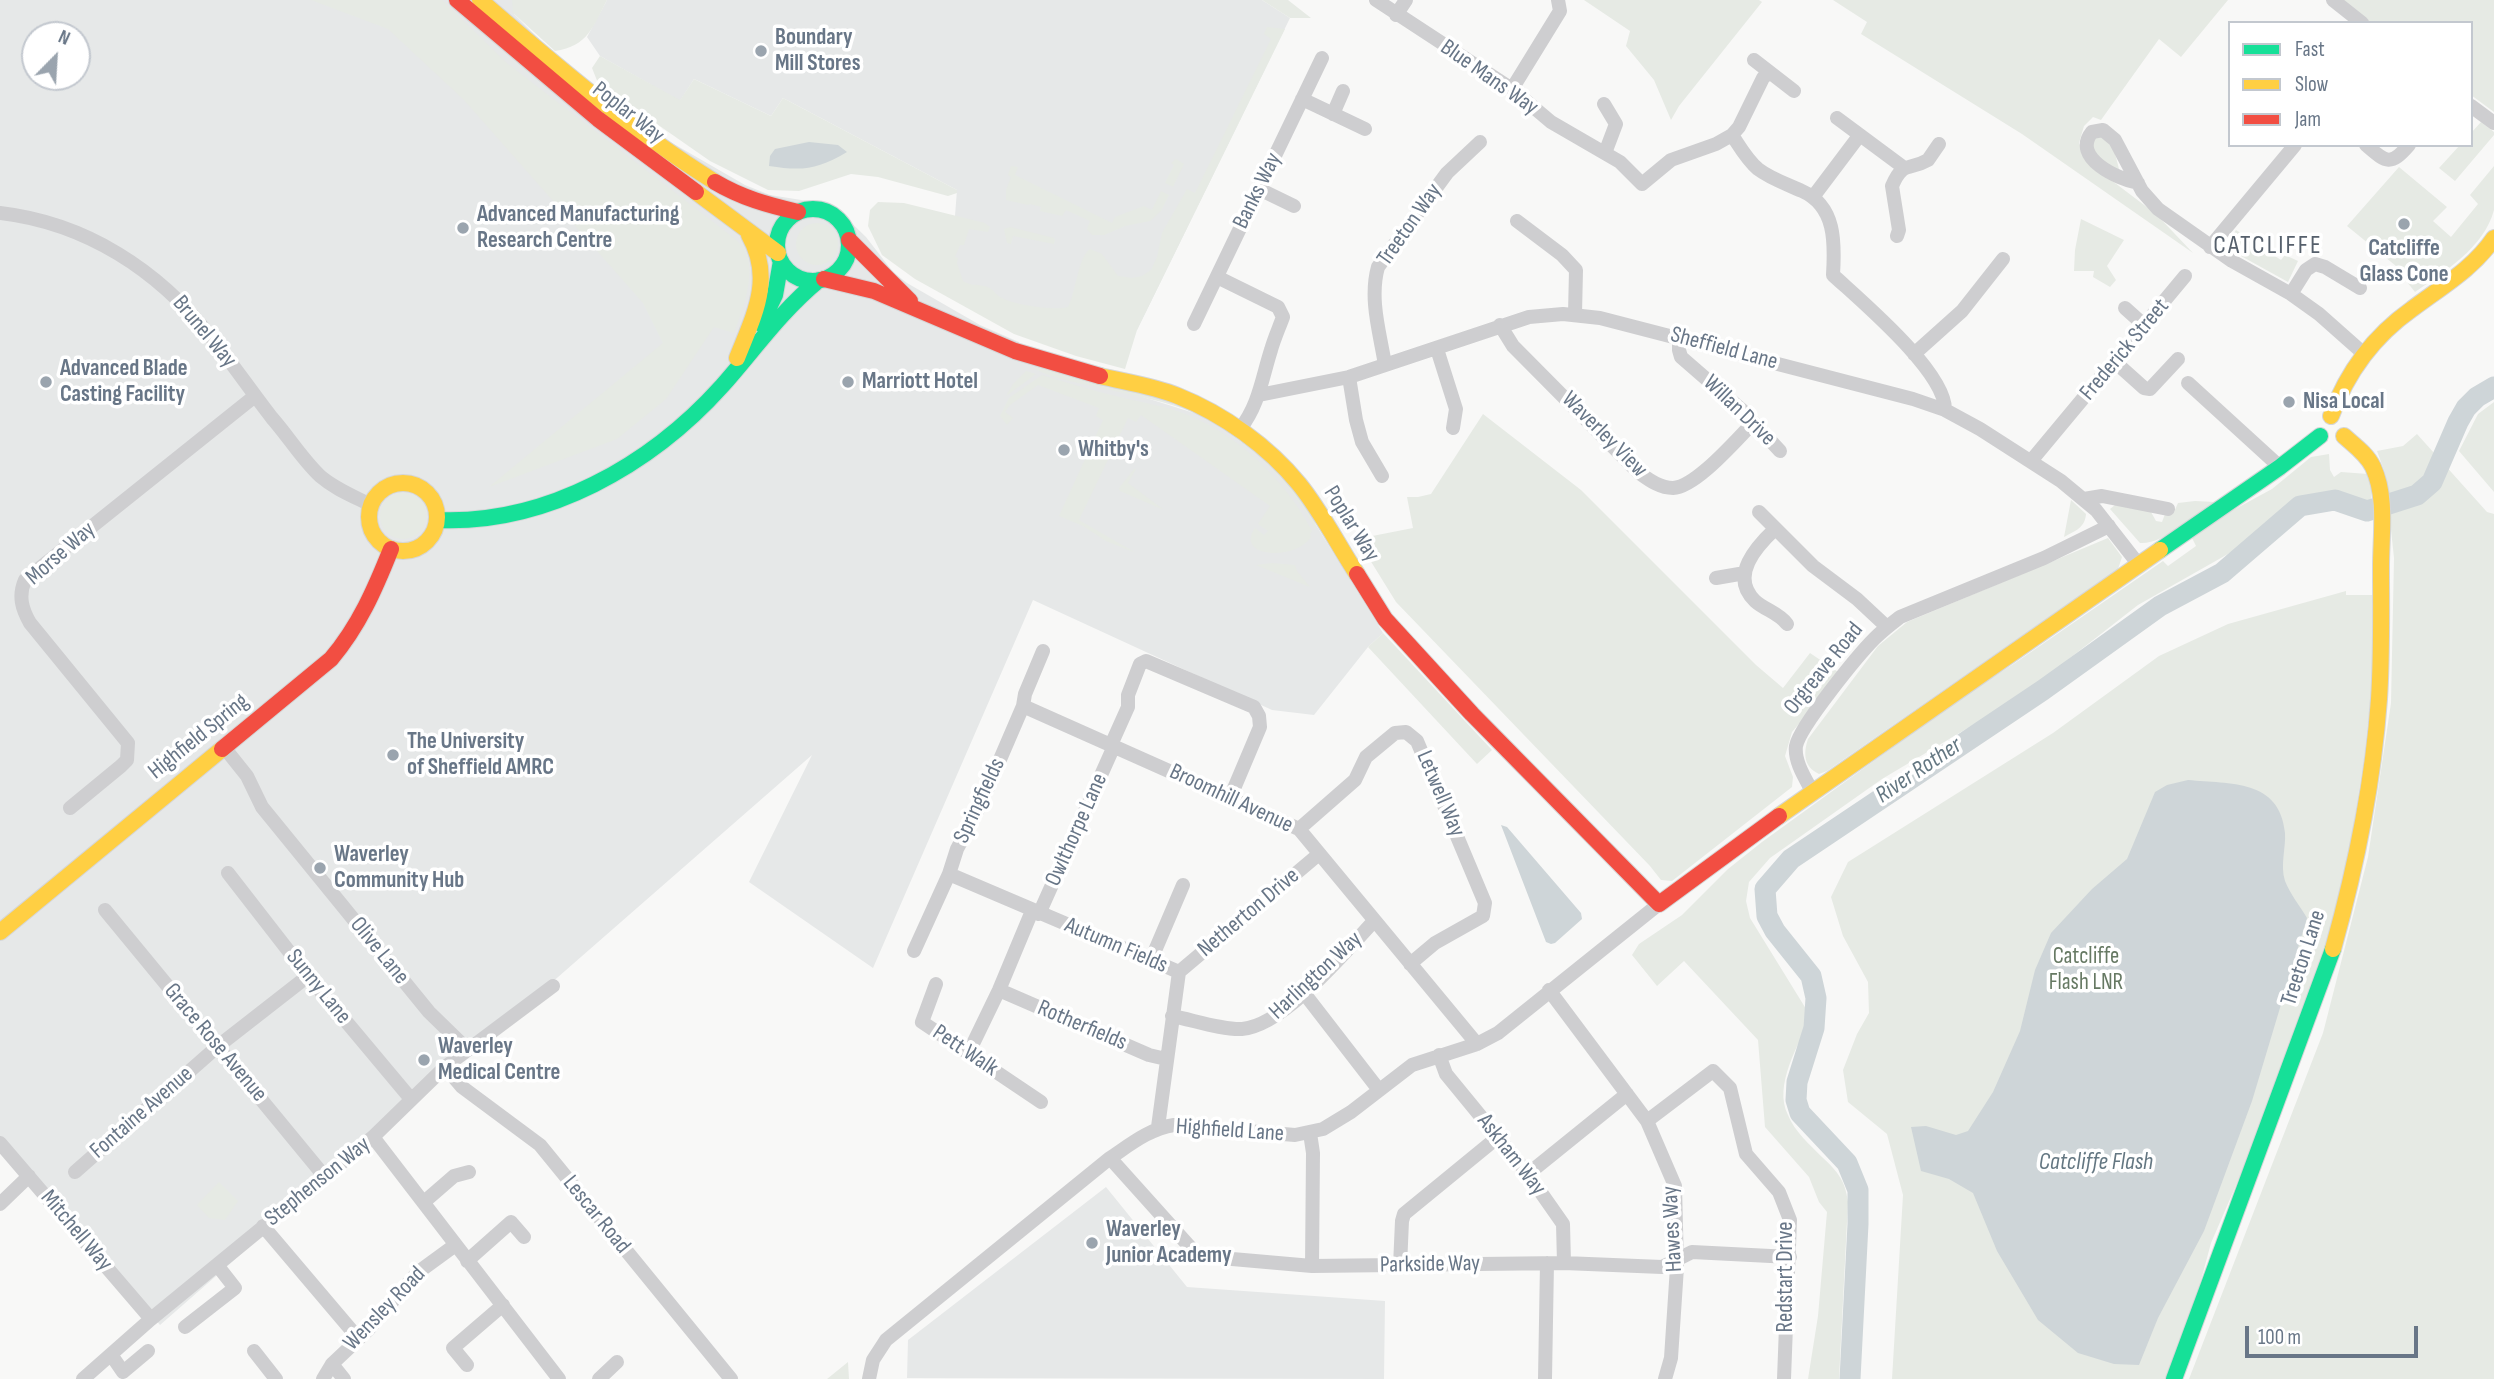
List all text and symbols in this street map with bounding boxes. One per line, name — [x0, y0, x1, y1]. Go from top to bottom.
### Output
north arrow — [21, 21, 91, 91]
legend — [2228, 21, 2473, 147]
place label: Boundary Mill Stores — [775, 24, 861, 78]
text: N — [55, 26, 73, 51]
street label: Blue Mans Way — [1435, 34, 1543, 122]
text: Fast — [2295, 37, 2325, 62]
marker: Boundary Mill Stores — [753, 43, 769, 59]
text: Slow — [2295, 72, 2328, 97]
street label: Poplar Way — [586, 76, 670, 150]
text: Jam — [2295, 107, 2321, 132]
street label: Banks Way — [1228, 148, 1288, 234]
street label: Treeton Way — [1372, 179, 1448, 271]
place label: Advanced Manufacturing Research Centre — [477, 201, 679, 255]
marker: Catcliffe Glass Cone — [2396, 216, 2412, 232]
marker: Advanced Manufacturing Research Centre — [455, 220, 471, 236]
district label: CATCLIFFE — [2214, 230, 2322, 262]
place label: Catcliffe Glass Cone — [2360, 235, 2448, 289]
street label: Brunel Way — [166, 290, 242, 374]
street label: Frederick Street — [2075, 294, 2175, 406]
street label: Sheffield Lane — [1667, 321, 1781, 377]
place label: Advanced Blade Casting Facility — [60, 355, 188, 409]
place label: Marriott Hotel — [862, 368, 978, 396]
street label: Willan Drive — [1697, 370, 1781, 452]
marker: Advanced Blade Casting Facility — [38, 374, 54, 390]
marker: Marriott Hotel — [840, 374, 856, 390]
street label: Waverley View — [1555, 386, 1653, 484]
place label: Nisa Local — [2303, 388, 2384, 416]
marker: Nisa Local — [2281, 394, 2297, 410]
place label: Whitby's — [1078, 436, 1149, 464]
marker: Whitby's — [1056, 442, 1072, 458]
street label: Poplar Way — [1317, 481, 1385, 567]
street label: Morse Way — [21, 517, 101, 591]
street label: Orgreave Road — [1778, 617, 1870, 721]
street label: Highfield Spring — [143, 688, 255, 786]
place label: The University of Sheffield AMRC — [407, 728, 554, 782]
water label: River Rother — [1870, 732, 1968, 810]
marker: The University of Sheffield AMRC — [385, 747, 401, 763]
street label: Letwell Way — [1410, 747, 1470, 841]
street label: Springfields — [948, 754, 1012, 848]
street label: Broomhill Avenue — [1165, 758, 1297, 840]
street label: Owlthorpe Lane — [1040, 769, 1114, 891]
place label: Waverley Community Hub — [334, 841, 464, 895]
marker: Waverley Community Hub — [312, 860, 328, 876]
street label: Netherton Drive — [1193, 863, 1305, 963]
street label: Treeton Lane — [2276, 907, 2332, 1009]
street label: Olive Lane — [344, 912, 414, 990]
street label: Autumn Fields — [1060, 912, 1172, 980]
street label: Harlington Way — [1264, 926, 1368, 1026]
park label: Catcliffe Flash LNR — [2049, 943, 2123, 997]
street label: Sunny Lane — [280, 944, 356, 1030]
street label: Grace Rose Avenue — [158, 978, 272, 1108]
street label: Rotherfields — [1033, 995, 1131, 1057]
street label: Pett Walk — [927, 1019, 1003, 1083]
place label: Waverley Medical Centre — [438, 1033, 560, 1087]
marker: Waverley Medical Centre — [416, 1052, 432, 1068]
street label: Fontaine Avenue — [85, 1061, 199, 1165]
street label: Askham Way — [1471, 1109, 1551, 1201]
street label: Highfield Lane — [1175, 1113, 1285, 1149]
street label: Stephenson Way — [260, 1131, 376, 1233]
water label: Catcliffe Flash — [2039, 1149, 2153, 1177]
street label: Lescar Road — [556, 1171, 636, 1259]
street label: Mitchell Way — [34, 1185, 118, 1277]
street label: Hawes Way — [1657, 1185, 1689, 1273]
place label: Waverley Junior Academy — [1106, 1216, 1231, 1270]
street label: Redstart Drive — [1772, 1222, 1800, 1332]
marker: Waverley Junior Academy — [1084, 1235, 1100, 1251]
street label: Parkside Way — [1380, 1250, 1480, 1280]
street label: Wensley Road — [338, 1261, 432, 1357]
scale bar — [2249, 1312, 2422, 1356]
text: 100 m — [2258, 1325, 2301, 1350]

